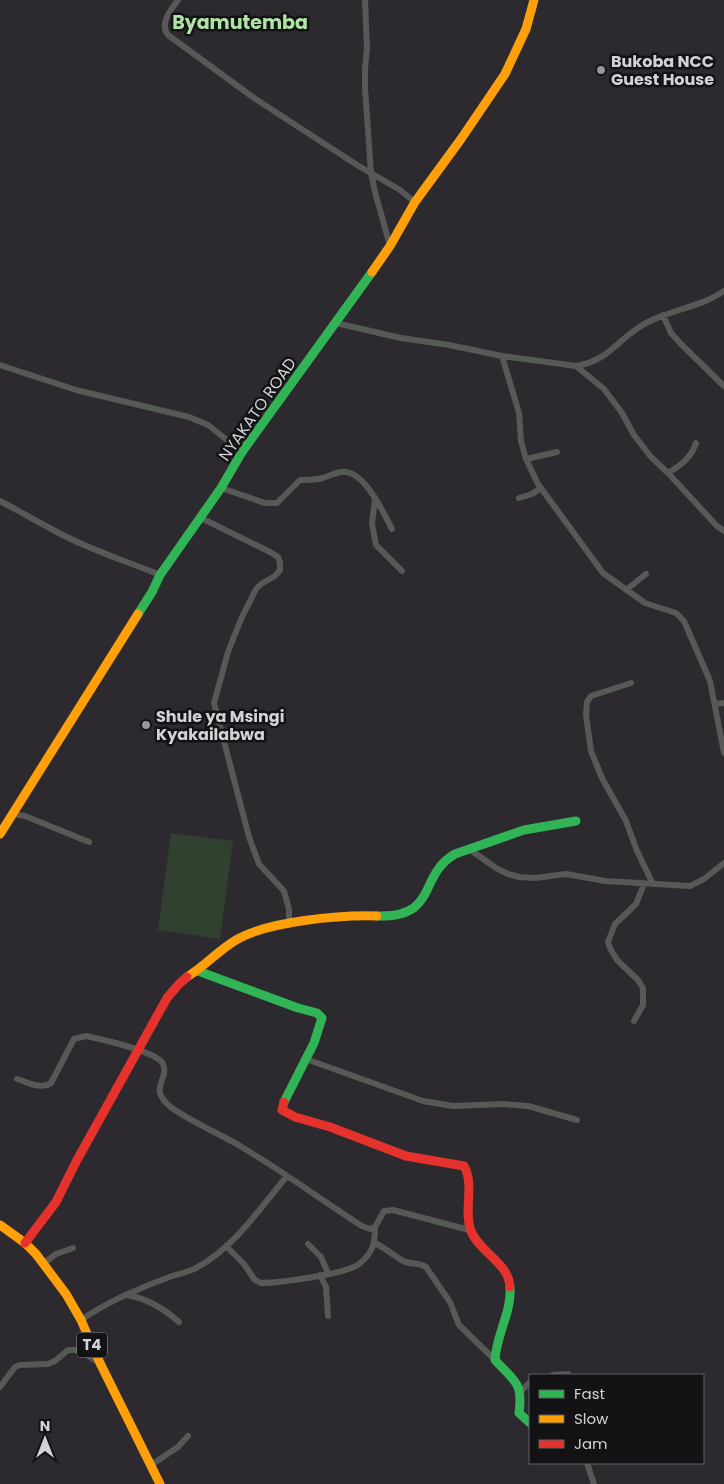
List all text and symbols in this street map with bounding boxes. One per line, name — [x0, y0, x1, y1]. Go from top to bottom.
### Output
district label: Byamutemba — [172, 9, 308, 36]
place label: Bukoba NCC Guest House — [611, 50, 714, 91]
marker: Bukoba NCC Guest House — [595, 64, 607, 76]
street label: NYAKATO ROAD — [213, 353, 302, 466]
place label: Shule ya Msingi Kyakailabwa — [156, 705, 284, 746]
marker: Shule ya Msingi Kyakailabwa — [140, 719, 152, 731]
road number: T4 — [77, 1332, 107, 1358]
legend — [529, 1374, 704, 1464]
text: Fast — [574, 1383, 605, 1404]
text: Slow — [574, 1408, 609, 1429]
north arrow — [20, 1414, 70, 1464]
text: N — [40, 1416, 50, 1436]
text: Jam — [574, 1433, 608, 1454]

